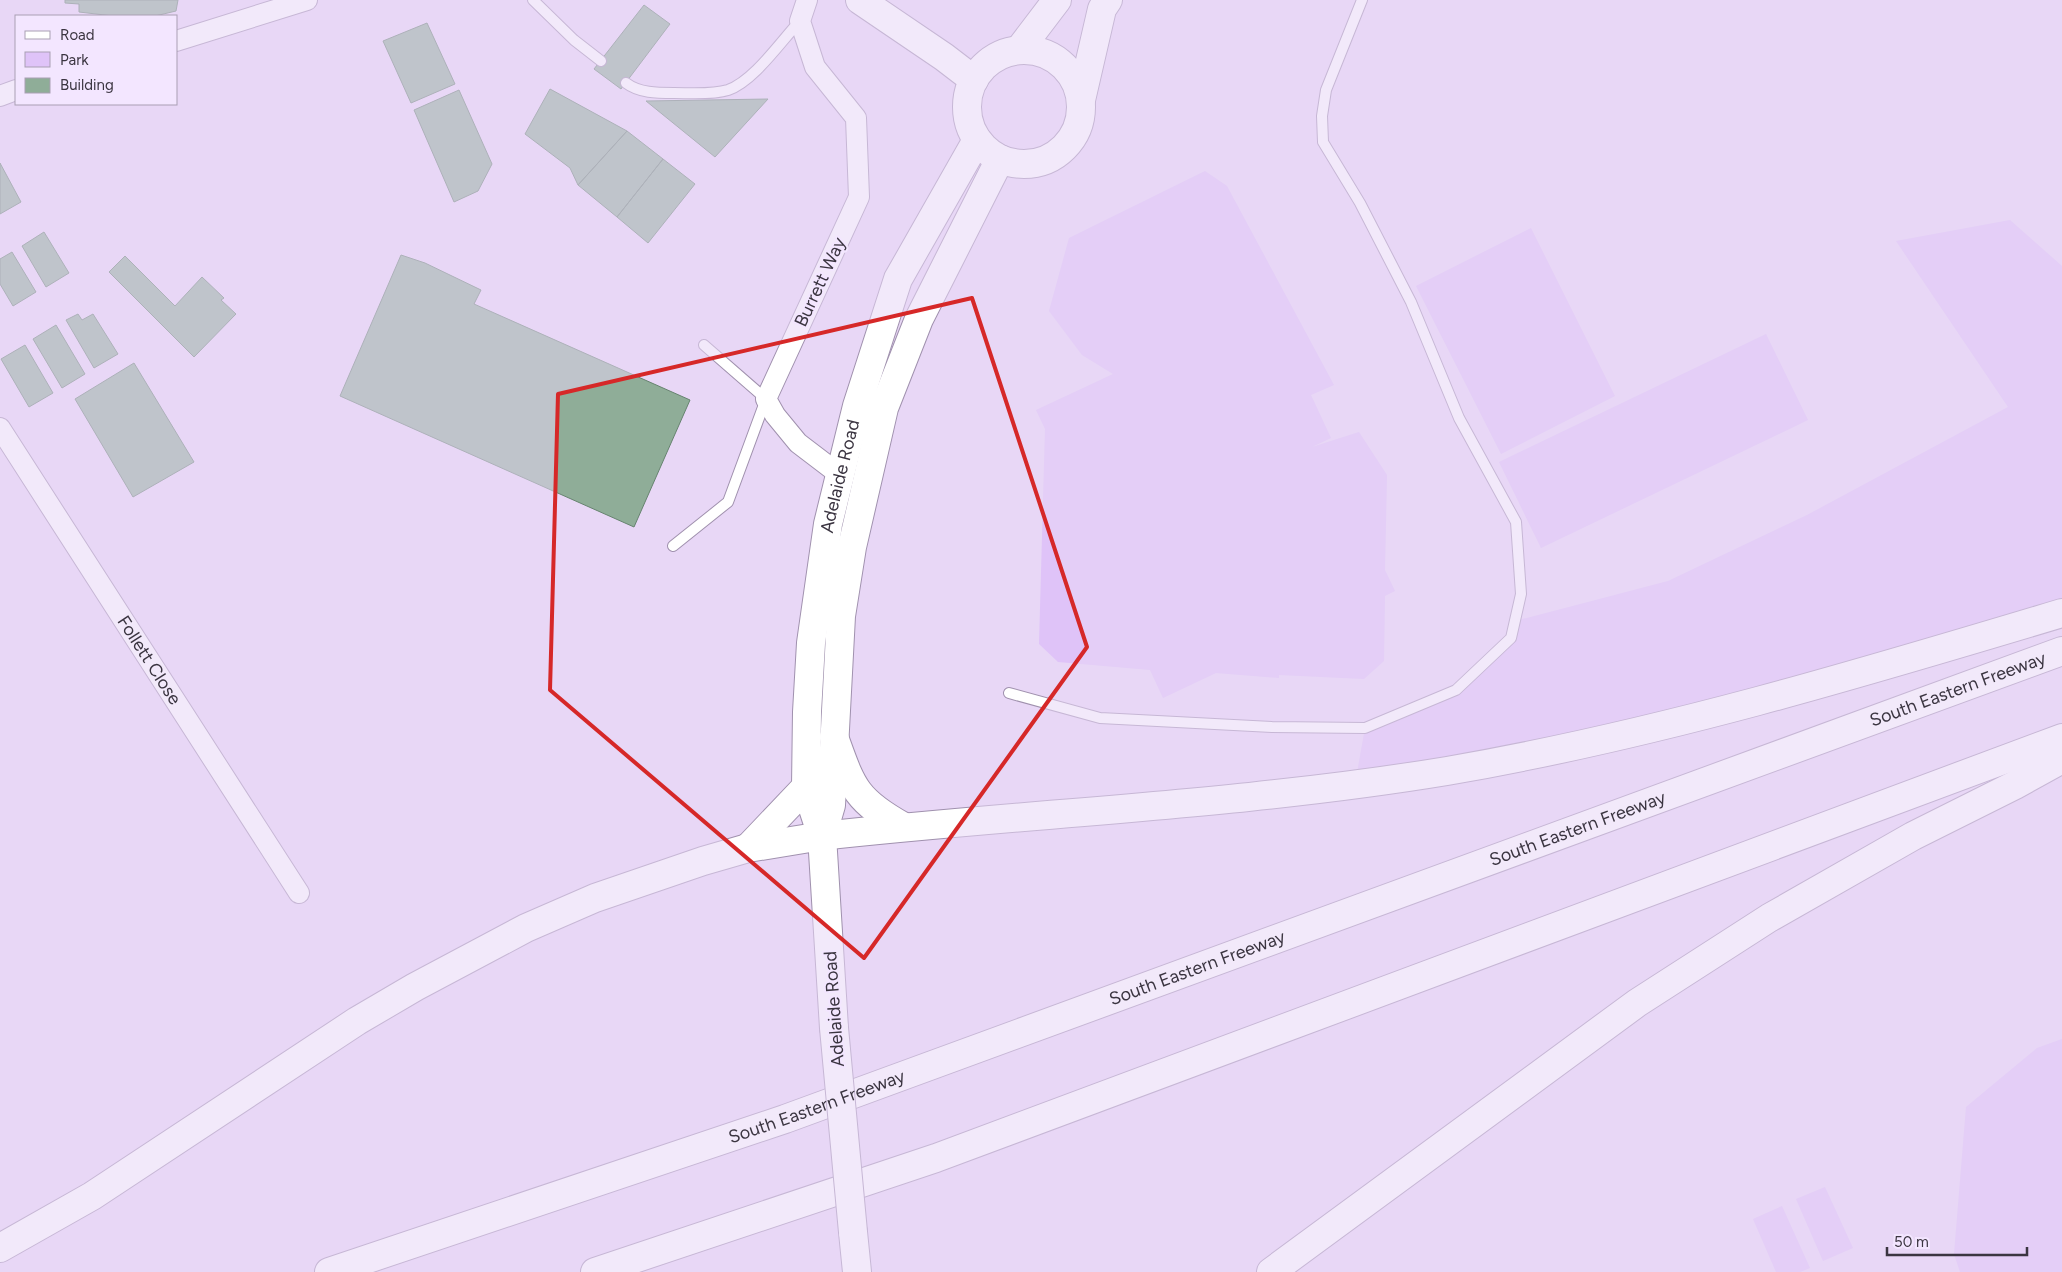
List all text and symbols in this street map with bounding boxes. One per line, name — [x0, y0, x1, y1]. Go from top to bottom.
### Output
legend — [15, 15, 178, 105]
text: Road — [60, 26, 95, 44]
text: Park — [60, 51, 89, 69]
text: Building — [60, 76, 114, 94]
street label: Burrett Way — [790, 233, 851, 330]
street label: Adelaide Road — [816, 417, 864, 534]
street label: Follett Close — [113, 611, 186, 709]
street label: South Eastern Freeway — [1867, 647, 2049, 732]
street label: South Eastern Freeway — [1486, 786, 1669, 871]
street label: South Eastern Freeway — [1106, 925, 1289, 1010]
street label: Adelaide Road — [819, 950, 849, 1068]
street label: South Eastern Freeway — [726, 1065, 908, 1148]
scale bar — [1887, 1224, 2027, 1256]
text: 50 m — [1894, 1233, 1929, 1251]

